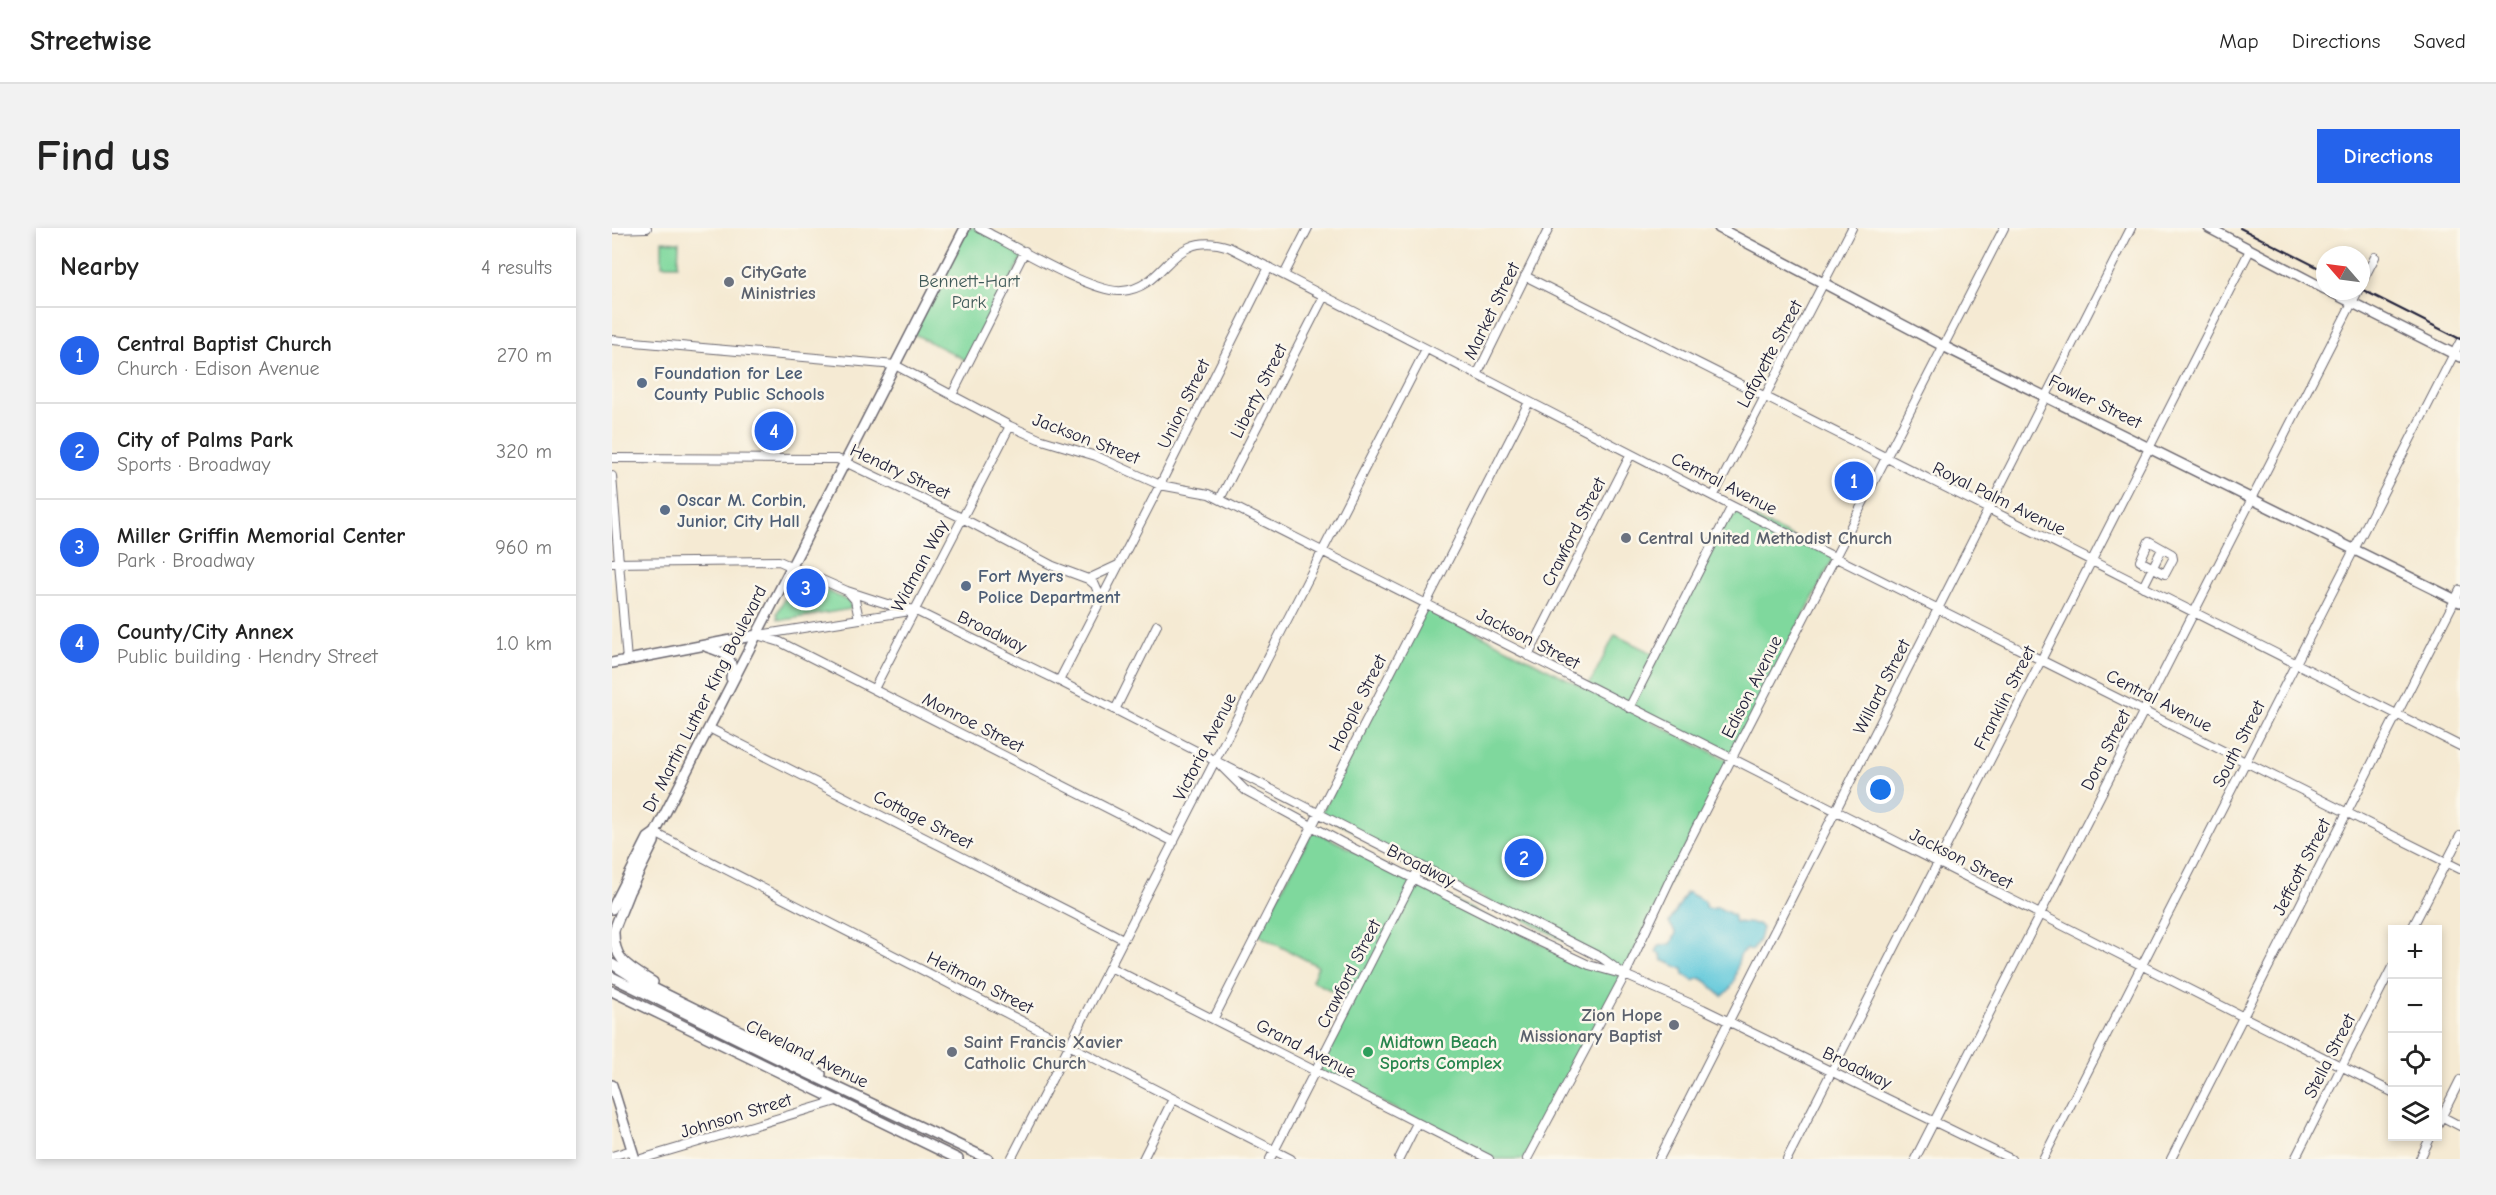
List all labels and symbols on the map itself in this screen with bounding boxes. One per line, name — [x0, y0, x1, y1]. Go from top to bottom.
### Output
north arrow — [2316, 246, 2370, 300]
street label: Market Street — [1460, 258, 1525, 363]
place label: CityGate Ministries — [741, 262, 816, 304]
park label: Bennett-Hart Park — [918, 271, 1020, 313]
marker: CityGate Ministries — [722, 275, 736, 289]
street label: Lafayette Street — [1733, 296, 1808, 411]
street label: Liberty Street — [1226, 340, 1292, 442]
street label: Union Street — [1153, 355, 1215, 452]
place label: Foundation for Lee County Public Schools — [654, 363, 825, 405]
street label: Fowler Street — [2045, 370, 2146, 434]
marker: Foundation for Lee County Public Schools — [635, 376, 649, 390]
pin: 4 — [754, 408, 794, 454]
street label: Jackson Street — [1030, 409, 1143, 469]
street label: Hendry Street — [847, 440, 954, 505]
street label: Central Avenue — [1668, 448, 1780, 520]
pin: 1 — [1834, 458, 1874, 504]
street label: Royal Palm Avenue — [1929, 458, 2069, 540]
street label: Crawford Street — [1538, 473, 1611, 590]
place label: Oscar M. Corbin, Junior, City Hall — [677, 490, 806, 532]
marker: Oscar M. Corbin, Junior, City Hall — [658, 503, 672, 517]
street label: Widman Way — [887, 516, 953, 616]
place label: Central United Methodist Church — [1638, 528, 1892, 549]
marker: Central United Methodist Church — [1619, 531, 1633, 545]
pin: 3 — [786, 566, 826, 610]
place label: Fort Myers Police Department — [978, 566, 1121, 608]
marker: Fort Myers Police Department — [959, 579, 973, 593]
street label: Dr Martin Luther King Boulevard — [639, 582, 771, 816]
street label: Jackson Street — [1473, 604, 1584, 674]
street label: Broadway — [954, 606, 1031, 658]
street label: Edison Avenue — [1717, 632, 1787, 742]
street label: Willard Street — [1849, 635, 1915, 738]
street label: Franklin Street — [1970, 642, 2041, 754]
street label: Hoople Street — [1325, 650, 1392, 755]
street label: Central Avenue — [2103, 665, 2215, 737]
street label: Monroe Street — [919, 688, 1028, 758]
street label: Victoria Avenue — [1169, 690, 1241, 804]
street label: South Street — [2208, 696, 2270, 791]
street label: Dora Street — [2077, 705, 2136, 794]
your location — [1866, 775, 1895, 804]
street label: Cottage Street — [870, 786, 977, 855]
street label: Jeffcott Street — [2269, 814, 2336, 919]
street label: Jackson Street — [1906, 824, 2017, 894]
pin: 2 — [1504, 836, 1544, 880]
street label: Broadway — [1383, 840, 1460, 893]
street label: Crawford Street — [1313, 915, 1386, 1032]
street label: Heitman Street — [923, 947, 1037, 1019]
place label: Zion Hope Missionary Baptist — [1520, 1005, 1663, 1047]
street label: Stella Street — [2300, 1010, 2361, 1102]
street label: Cleveland Avenue — [742, 1015, 872, 1093]
street label: Grand Avenue — [1253, 1015, 1359, 1083]
marker: Zion Hope Missionary Baptist — [1667, 1018, 1681, 1032]
place label: Saint Francis Xavier Catholic Church — [964, 1032, 1123, 1074]
place label: Midtown Beach Sports Complex — [1380, 1032, 1502, 1074]
street label: Broadway — [1819, 1042, 1896, 1094]
marker: Saint Francis Xavier Catholic Church — [945, 1045, 959, 1059]
marker: Midtown Beach Sports Complex — [1361, 1045, 1375, 1059]
street label: Johnson Street — [678, 1089, 795, 1143]

